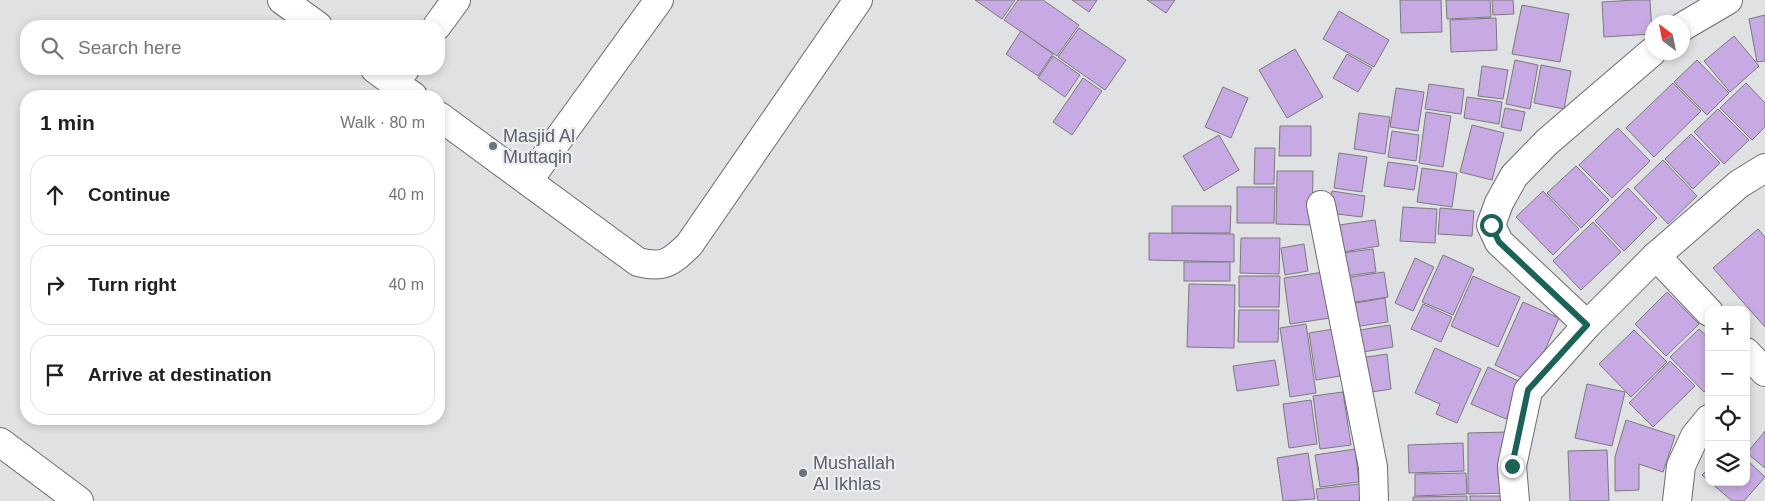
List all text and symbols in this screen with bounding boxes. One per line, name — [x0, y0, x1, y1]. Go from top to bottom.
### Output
north arrow — [1645, 15, 1690, 60]
search box — [20, 20, 445, 75]
icon: search — [38, 34, 66, 62]
text: Search here — [78, 37, 182, 58]
text: 1 min — [40, 111, 95, 134]
text: Walk · 80 m — [340, 114, 425, 131]
place label: Masjid Al Muttaqin — [503, 126, 575, 167]
marker: Masjid Al Muttaqin — [487, 140, 499, 152]
icon: ahead — [41, 181, 69, 209]
text: Continue — [88, 184, 170, 205]
text: 40 m — [388, 186, 424, 203]
route start — [1480, 214, 1503, 237]
icon: right — [41, 271, 69, 299]
text: Turn right — [88, 274, 176, 295]
text: 40 m — [388, 276, 424, 293]
map controls — [1705, 306, 1750, 486]
button: + — [1705, 306, 1750, 351]
button: − — [1705, 351, 1750, 396]
icon: arrive — [41, 361, 69, 389]
text: Arrive at destination — [88, 364, 272, 385]
button: locate — [1705, 396, 1750, 441]
button: layers — [1705, 441, 1750, 486]
place label: Mushallah Al Ikhlas — [813, 453, 895, 494]
route end — [1501, 455, 1524, 478]
marker: Mushallah Al Ikhlas — [797, 467, 809, 479]

